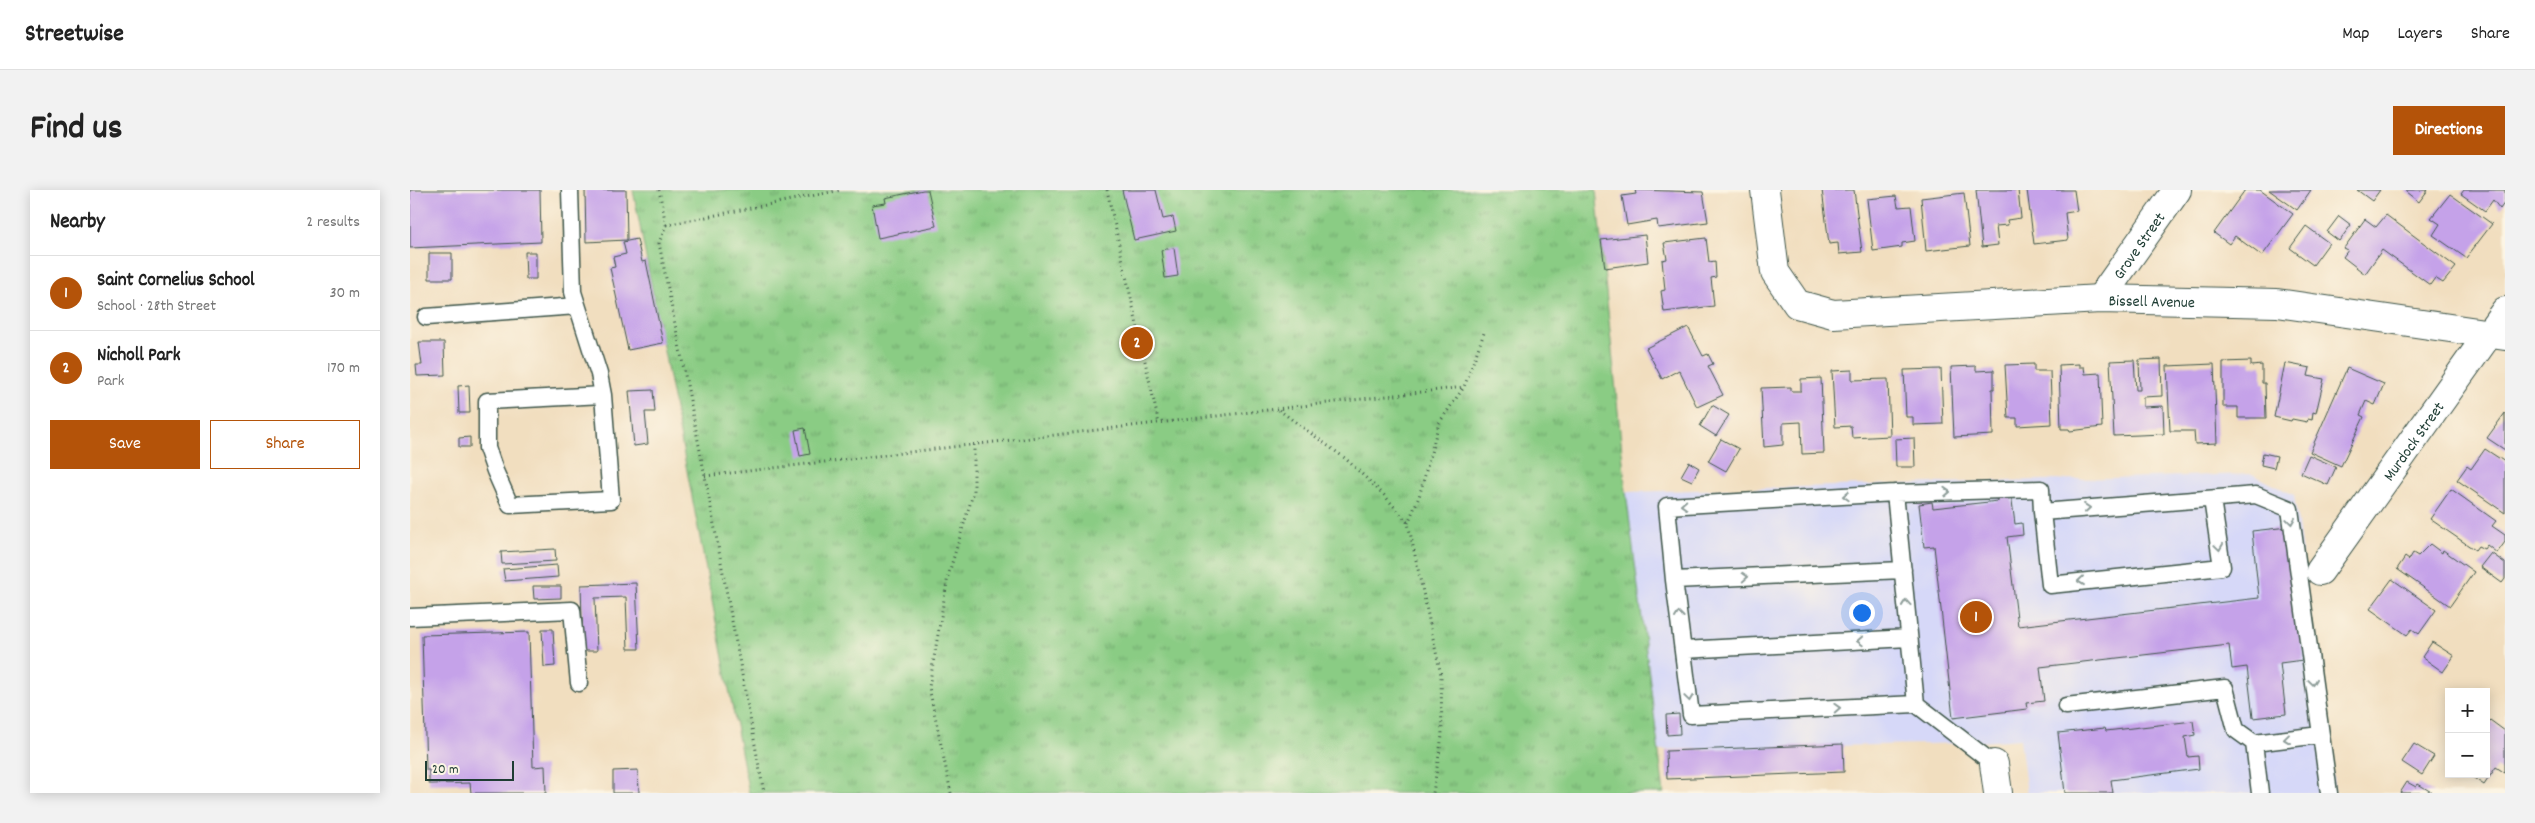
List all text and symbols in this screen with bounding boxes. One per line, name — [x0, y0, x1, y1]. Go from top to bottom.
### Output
text: Streetwise — [25, 18, 124, 52]
text: Map — [2342, 22, 2369, 47]
text: Layers — [2397, 22, 2443, 47]
text: Share — [2471, 22, 2510, 47]
text: Find us — [30, 105, 122, 155]
button: Directions — [2393, 106, 2505, 155]
text: Nearby — [50, 208, 105, 238]
street label: Grove Street — [2108, 208, 2172, 285]
text: 2 results — [306, 211, 360, 234]
text: Saint Cornelius School — [97, 268, 255, 295]
text: 1 — [64, 282, 68, 305]
text: 30 m — [330, 282, 360, 305]
street label: Bissell Avenue — [2108, 290, 2195, 315]
text: School · 28th Street — [97, 295, 216, 318]
pin: 2 — [1121, 324, 1153, 362]
text: Nicholl Park — [97, 343, 180, 370]
text: 2 — [63, 357, 70, 380]
text: 170 m — [327, 357, 360, 380]
text: Park — [97, 370, 124, 393]
street label: Murdock Street — [2379, 398, 2451, 486]
button: Save — [50, 420, 200, 469]
button: Share — [210, 420, 360, 469]
one-way arrow — [1944, 487, 1951, 497]
one-way arrow — [1842, 490, 1850, 501]
one-way arrow — [1680, 499, 1688, 510]
one-way arrow — [2084, 503, 2092, 514]
one-way arrow — [2285, 518, 2296, 526]
one-way arrow — [2213, 543, 2224, 551]
one-way arrow — [1741, 571, 1749, 582]
one-way arrow — [2076, 576, 2084, 587]
pin: 1 — [1960, 598, 1992, 636]
one-way arrow — [1901, 599, 1912, 607]
your location — [1849, 600, 1875, 626]
one-way arrow — [1674, 610, 1685, 618]
one-way arrow — [1856, 635, 1864, 646]
one-way arrow — [2307, 679, 2318, 687]
map controls — [2445, 688, 2490, 778]
button: + — [2445, 688, 2490, 733]
one-way arrow — [1683, 694, 1694, 702]
one-way arrow — [1833, 702, 1841, 713]
one-way arrow — [2283, 733, 2291, 744]
button: − — [2445, 733, 2490, 778]
scale bar — [425, 758, 514, 781]
text: 20 m — [432, 760, 459, 780]

